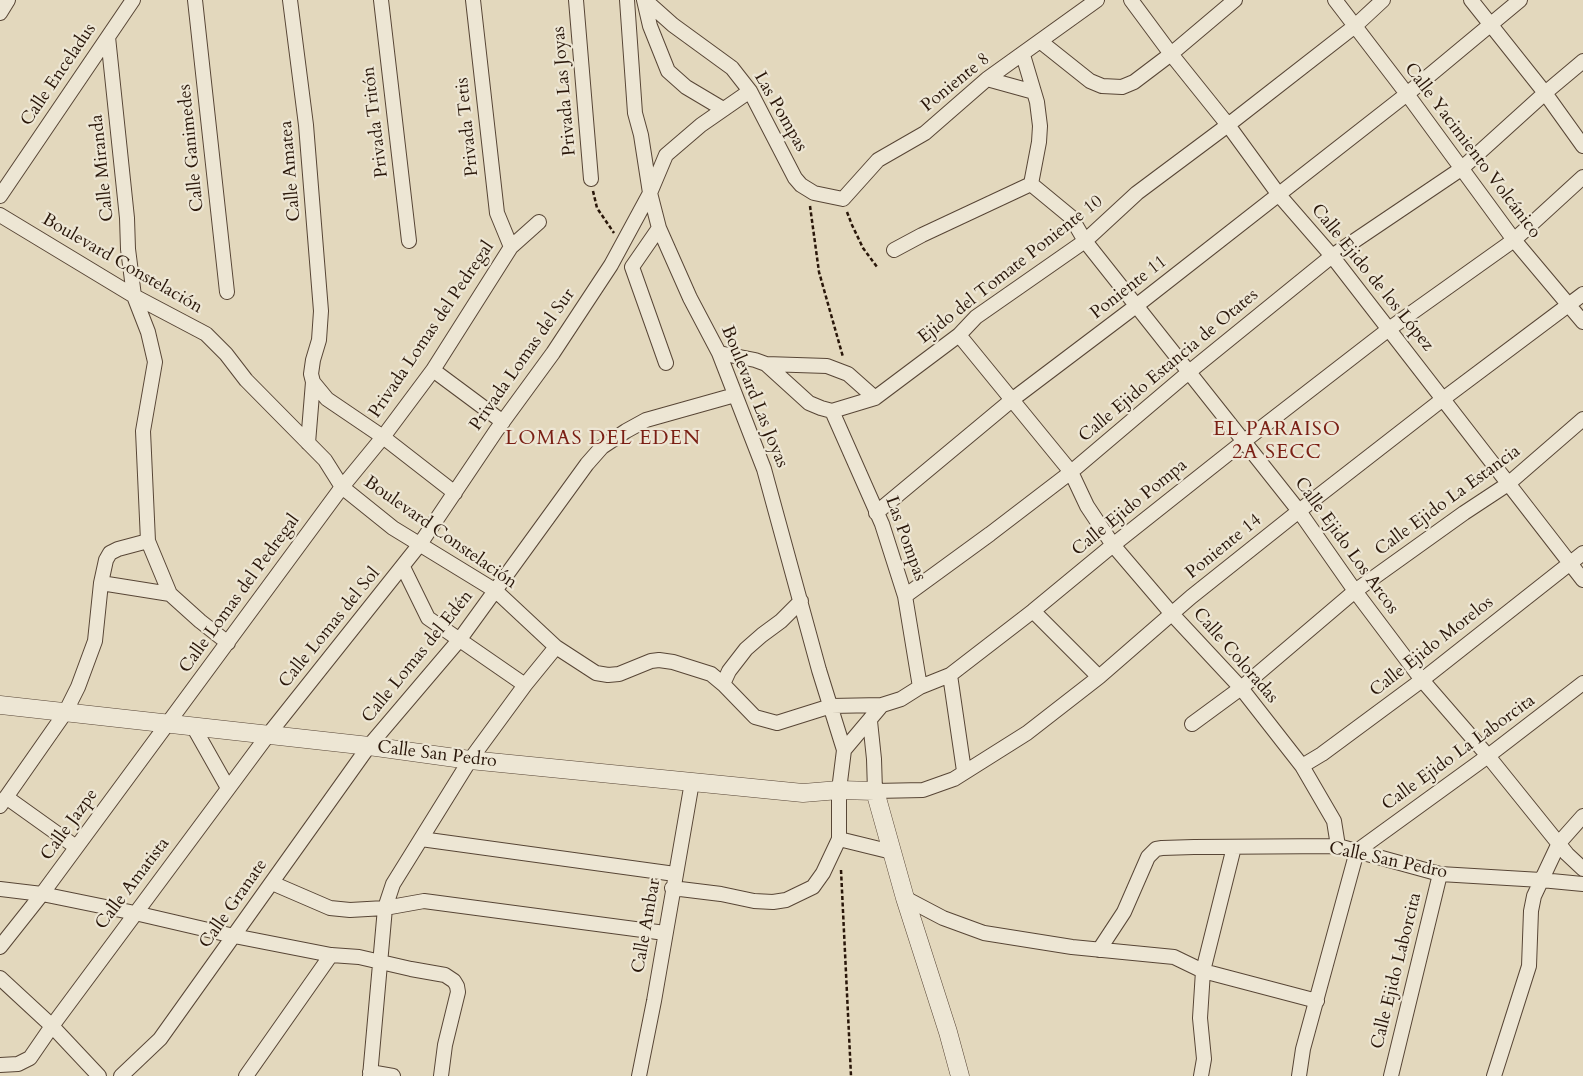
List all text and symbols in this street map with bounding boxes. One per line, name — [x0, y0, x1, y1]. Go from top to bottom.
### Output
street label: Calle Enceladus — [17, 20, 101, 130]
street label: Privada Las Joyas — [549, 25, 581, 157]
street label: Poniente 8 — [917, 49, 995, 117]
street label: Calle Yacimiento Volcánico — [1399, 59, 1545, 243]
street label: Privada Tritón — [358, 65, 394, 179]
street label: Las Pompas — [749, 68, 811, 156]
street label: Privada Tetis — [452, 76, 484, 178]
street label: Calle Ganimedes — [175, 83, 209, 213]
street label: Calle Miranda — [87, 113, 119, 223]
street label: Calle Amatea — [276, 120, 306, 222]
street label: Ejido del Tomate Poniente 10 — [914, 191, 1108, 349]
street label: Calle Ejido de los López — [1306, 200, 1438, 356]
street label: Boulevard Constelación — [38, 209, 206, 319]
street label: Privada Lomas del Pedregal — [365, 238, 499, 422]
street label: Poniente 11 — [1086, 251, 1172, 325]
street label: Privada Lomas del Sur — [466, 285, 580, 435]
street label: Calle Ejido Estancia de Otates — [1075, 285, 1263, 447]
street label: Boulevard Las Joyas — [716, 323, 792, 471]
district label: EL PARAISO 2A SECC — [1212, 418, 1342, 465]
district label: LOMAS DEL EDEN — [503, 427, 703, 451]
street label: Calle Ejido La Estancia — [1371, 441, 1525, 561]
street label: Calle Ejido Pompa — [1068, 455, 1192, 561]
street label: Boulevard Constelación — [359, 472, 521, 594]
street label: Calle Ejido Los Arcos — [1289, 473, 1403, 619]
street label: Las Pompas — [880, 494, 930, 584]
street label: Calle Lomas del Pedregal — [175, 510, 305, 678]
street label: Poniente 14 — [1182, 510, 1266, 584]
street label: Calle Lomas del Sol — [275, 563, 385, 693]
street label: Calle Lomas del Edén — [358, 586, 478, 728]
street label: Calle Ejido Morelos — [1366, 592, 1498, 702]
street label: Calle Coloradas — [1188, 604, 1282, 708]
street label: Calle Ejido La Laborcita — [1378, 690, 1540, 816]
street label: Calle San Pedro — [376, 737, 498, 773]
street label: Calle Jazpe — [37, 785, 103, 865]
street label: Calle Amatista — [91, 834, 175, 934]
street label: Calle San Pedro — [1327, 838, 1449, 884]
street label: Calle Granate — [195, 855, 273, 953]
street label: Calle Ambar — [628, 877, 666, 975]
street label: Calle Ejido Laborcita — [1367, 891, 1427, 1051]

